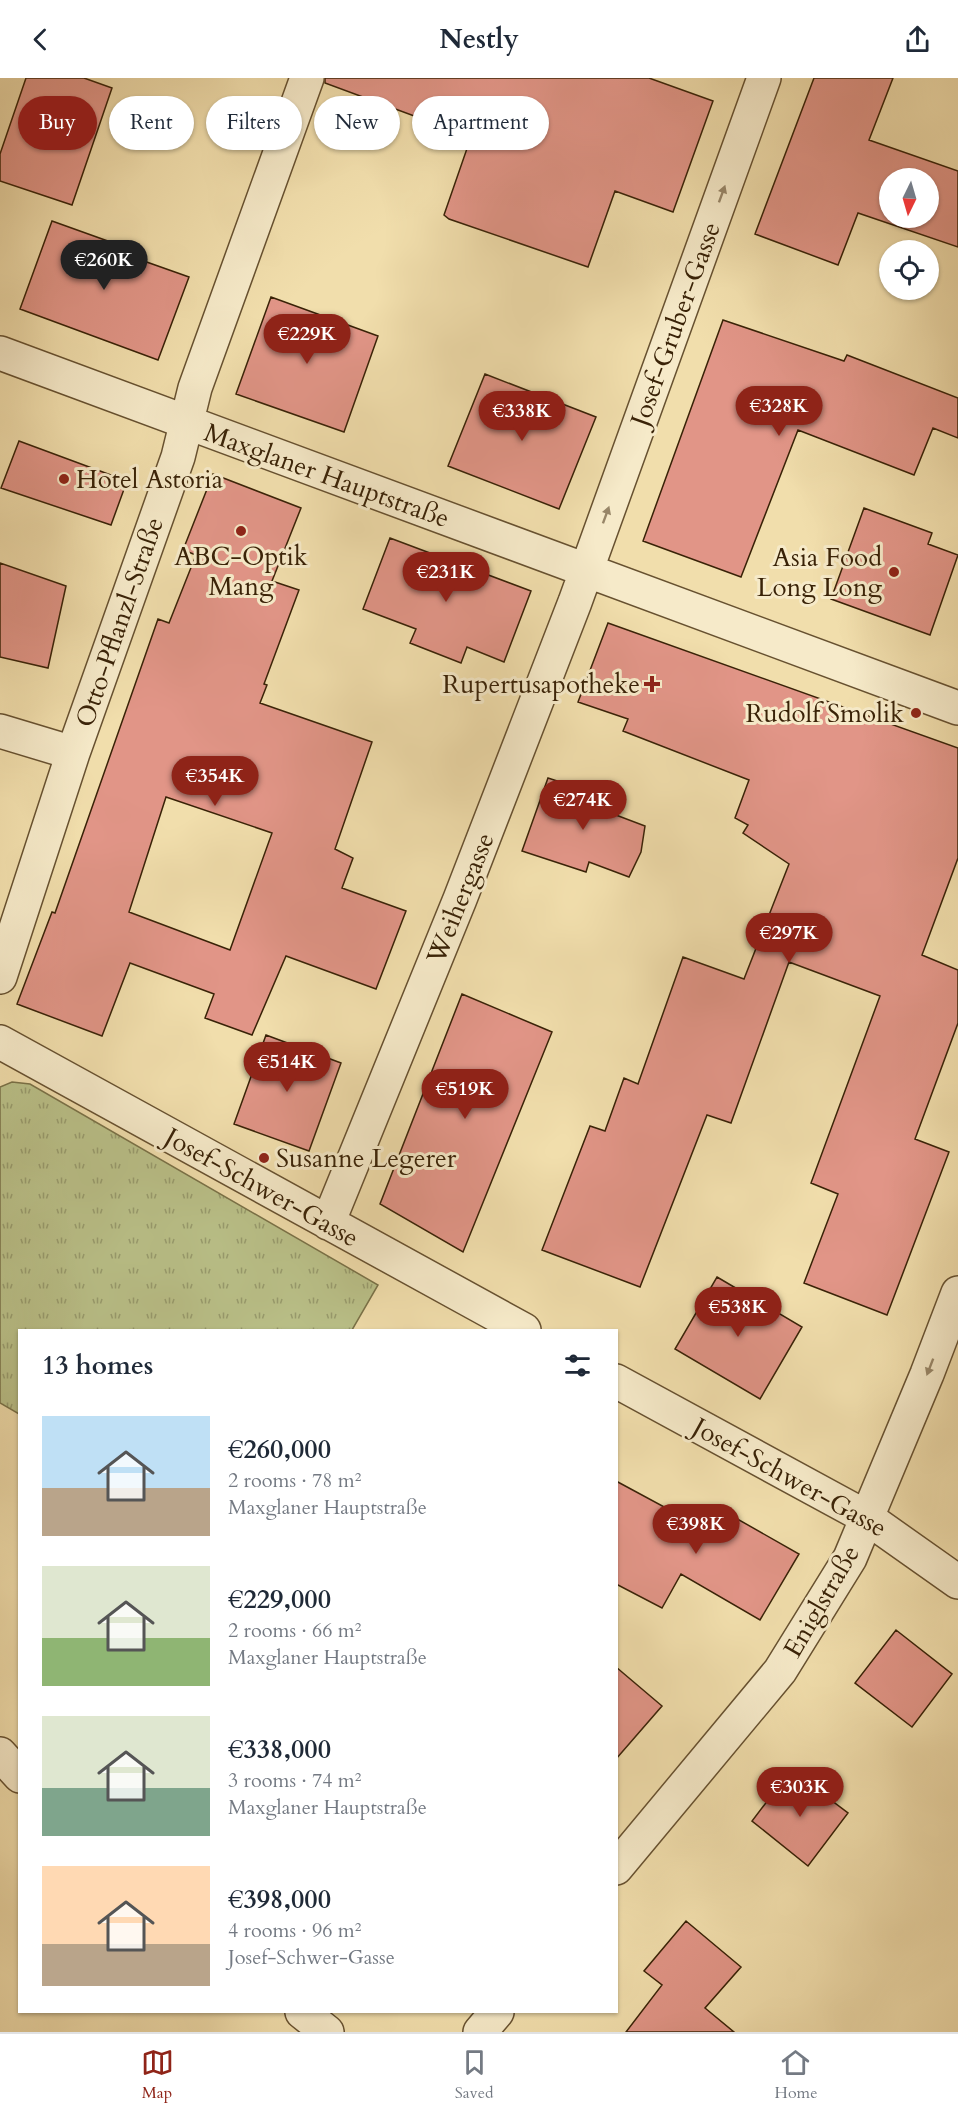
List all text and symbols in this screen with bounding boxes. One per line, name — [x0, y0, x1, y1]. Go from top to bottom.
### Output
text: Nestly — [439, 21, 519, 58]
icon: back — [24, 23, 57, 56]
icon: share — [901, 23, 934, 56]
chip: Buy — [18, 96, 97, 150]
chip: Rent — [109, 96, 194, 150]
chip: Filters — [206, 96, 302, 150]
chip: New — [314, 96, 400, 150]
chip: Apartment — [412, 96, 549, 150]
north arrow — [879, 168, 939, 228]
map controls — [879, 168, 939, 300]
one-way arrow — [718, 184, 728, 202]
street label: Josef-Gruber-Gasse — [621, 217, 729, 435]
pin: €260K — [62, 240, 146, 291]
button: locate — [879, 240, 939, 300]
text: €260K — [75, 246, 133, 273]
pin: €229K — [265, 314, 349, 365]
text: €229K — [278, 320, 336, 347]
pin: €328K — [737, 386, 821, 437]
pin: €338K — [480, 391, 564, 442]
text: €328K — [750, 392, 808, 419]
text: €338K — [493, 397, 551, 424]
street label: Maxglaner Hauptstraße — [199, 415, 454, 536]
place label: Hotel Astoria — [76, 462, 223, 497]
marker: Hotel Astoria — [57, 472, 71, 486]
one-way arrow — [601, 506, 611, 524]
street label: Otto-Pflanzl-Straße — [67, 513, 172, 732]
marker: ABC-Optik Mang — [234, 524, 248, 538]
place label: ABC-Optik Mang — [174, 539, 308, 604]
place label: Asia Food Long Long — [757, 540, 882, 605]
pin: €231K — [404, 552, 488, 603]
text: €231K — [417, 558, 475, 585]
marker: Asia Food Long Long — [887, 565, 901, 579]
place label: Rupertusapotheke — [442, 667, 640, 702]
marker: Rupertusapotheke — [645, 677, 659, 691]
place label: Rudolf Smolik — [745, 696, 904, 731]
marker: Rudolf Smolik — [909, 706, 923, 720]
pin: €354K — [173, 756, 257, 807]
text: €354K — [186, 762, 244, 789]
pin: €274K — [541, 780, 625, 831]
text: €274K — [554, 786, 612, 813]
street label: Weihergasse — [418, 827, 503, 970]
pin: €297K — [747, 913, 831, 964]
text: €297K — [760, 919, 818, 946]
pin: €514K — [245, 1042, 329, 1093]
text: €514K — [258, 1048, 316, 1075]
pin: €519K — [423, 1069, 507, 1120]
text: €519K — [436, 1075, 494, 1102]
street label: Josef-Schwer-Gasse — [155, 1118, 365, 1255]
place label: Susanne Legerer — [276, 1141, 457, 1176]
marker: Susanne Legerer — [257, 1151, 271, 1165]
pin: €538K — [696, 1287, 780, 1338]
text: €538K — [709, 1293, 767, 1320]
text: 13 homes — [42, 1348, 153, 1383]
icon: filters — [561, 1349, 594, 1382]
one-way arrow — [925, 1358, 934, 1376]
street label: Josef-Schwer-Gasse — [683, 1408, 893, 1545]
text: €260,000 — [228, 1432, 331, 1467]
icon: home — [90, 1440, 162, 1512]
text: 2 rooms · 78 m² — [228, 1467, 361, 1494]
text: Maxglaner Hauptstraße — [228, 1494, 427, 1521]
pin: €398K — [654, 1504, 738, 1555]
text: €398K — [667, 1510, 725, 1537]
street label: Eniglstraße — [775, 1539, 868, 1664]
text: €229,000 — [228, 1582, 331, 1617]
icon: home — [90, 1590, 162, 1662]
text: 2 rooms · 66 m² — [228, 1617, 361, 1644]
text: Maxglaner Hauptstraße — [228, 1644, 427, 1671]
text: €338,000 — [228, 1732, 331, 1767]
icon: home — [90, 1740, 162, 1812]
text: 3 rooms · 74 m² — [228, 1767, 361, 1794]
pin: €303K — [758, 1767, 842, 1818]
text: €303K — [771, 1773, 829, 1800]
text: Maxglaner Hauptstraße — [228, 1794, 427, 1821]
text: €398,000 — [228, 1882, 331, 1917]
icon: home — [90, 1890, 162, 1962]
text: 4 rooms · 96 m² — [228, 1917, 361, 1944]
text: Josef-Schwer-Gasse — [228, 1944, 395, 1971]
tab: Map — [141, 2046, 174, 2104]
tab: Saved — [455, 2046, 493, 2104]
tab: Home — [775, 2046, 817, 2104]

